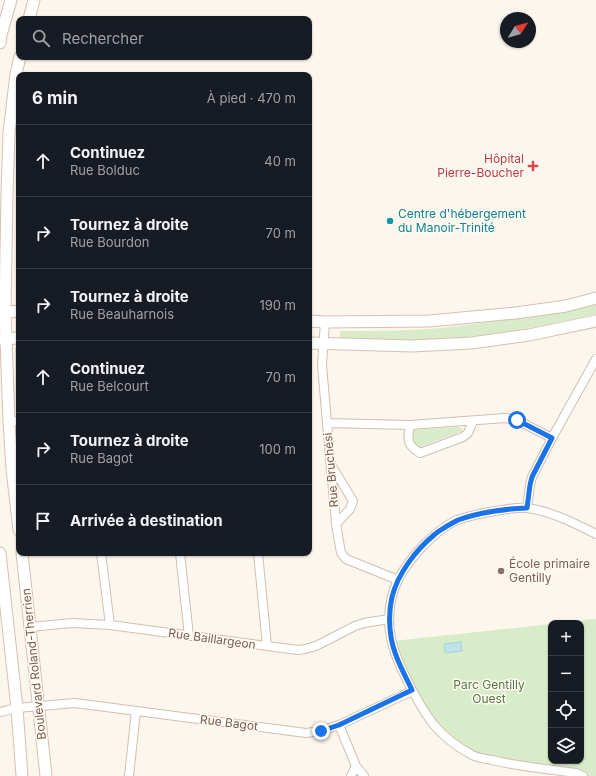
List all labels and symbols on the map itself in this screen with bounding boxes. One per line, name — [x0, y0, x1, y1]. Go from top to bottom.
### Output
north arrow — [500, 12, 536, 48]
place label: Hôpital Pierre-Boucher — [437, 151, 524, 180]
marker: Hôpital Pierre-Boucher — [527, 160, 539, 172]
place label: Centre d'hébergement du Manoir-Trinité — [398, 206, 526, 235]
marker: Centre d'hébergement du Manoir-Trinité — [385, 216, 395, 226]
route start — [508, 411, 526, 429]
street label: Rue Bruchési — [320, 432, 341, 508]
place label: École primaire Gentilly — [509, 556, 590, 585]
marker: École primaire Gentilly — [496, 566, 506, 576]
street label: Boulevard Roland-Therrien — [18, 588, 49, 740]
street label: Rue Baillargeon — [167, 625, 257, 652]
park label: Parc Gentilly Ouest — [453, 677, 525, 706]
street label: Rue Bagot — [199, 712, 259, 734]
route end — [312, 722, 330, 740]

